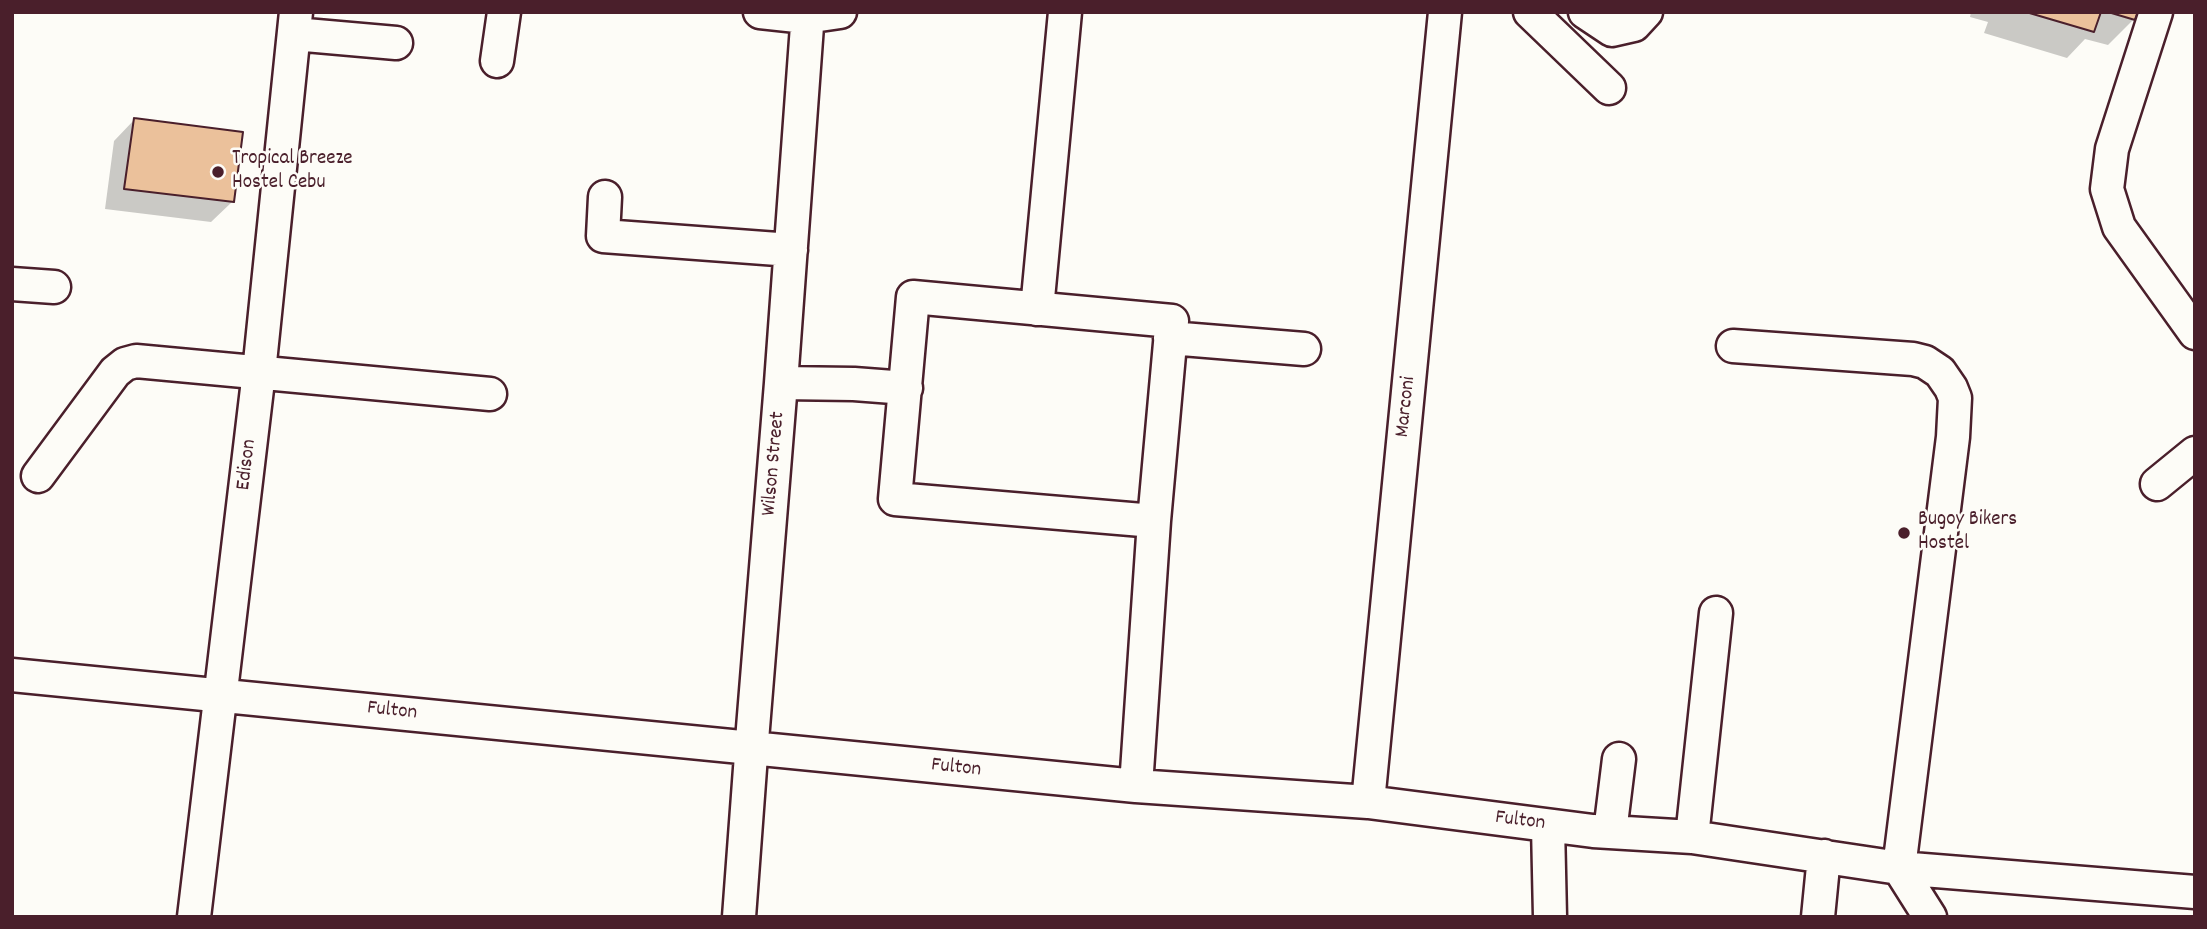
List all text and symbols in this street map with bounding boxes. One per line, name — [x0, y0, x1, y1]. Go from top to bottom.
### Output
place label: Tropical Breeze Hostel Cebu — [232, 147, 353, 197]
marker: Tropical Breeze Hostel Cebu — [210, 164, 226, 180]
street label: Marconi — [1391, 375, 1423, 439]
street label: Wilson Street — [758, 411, 792, 517]
street label: Edison — [232, 438, 264, 492]
place label: Bugoy Bikers Hostel — [1918, 508, 2017, 558]
marker: Bugoy Bikers Hostel — [1896, 525, 1912, 541]
street label: Fulton — [366, 697, 418, 727]
street label: Fulton — [930, 754, 982, 784]
street label: Fulton — [1494, 806, 1546, 838]

